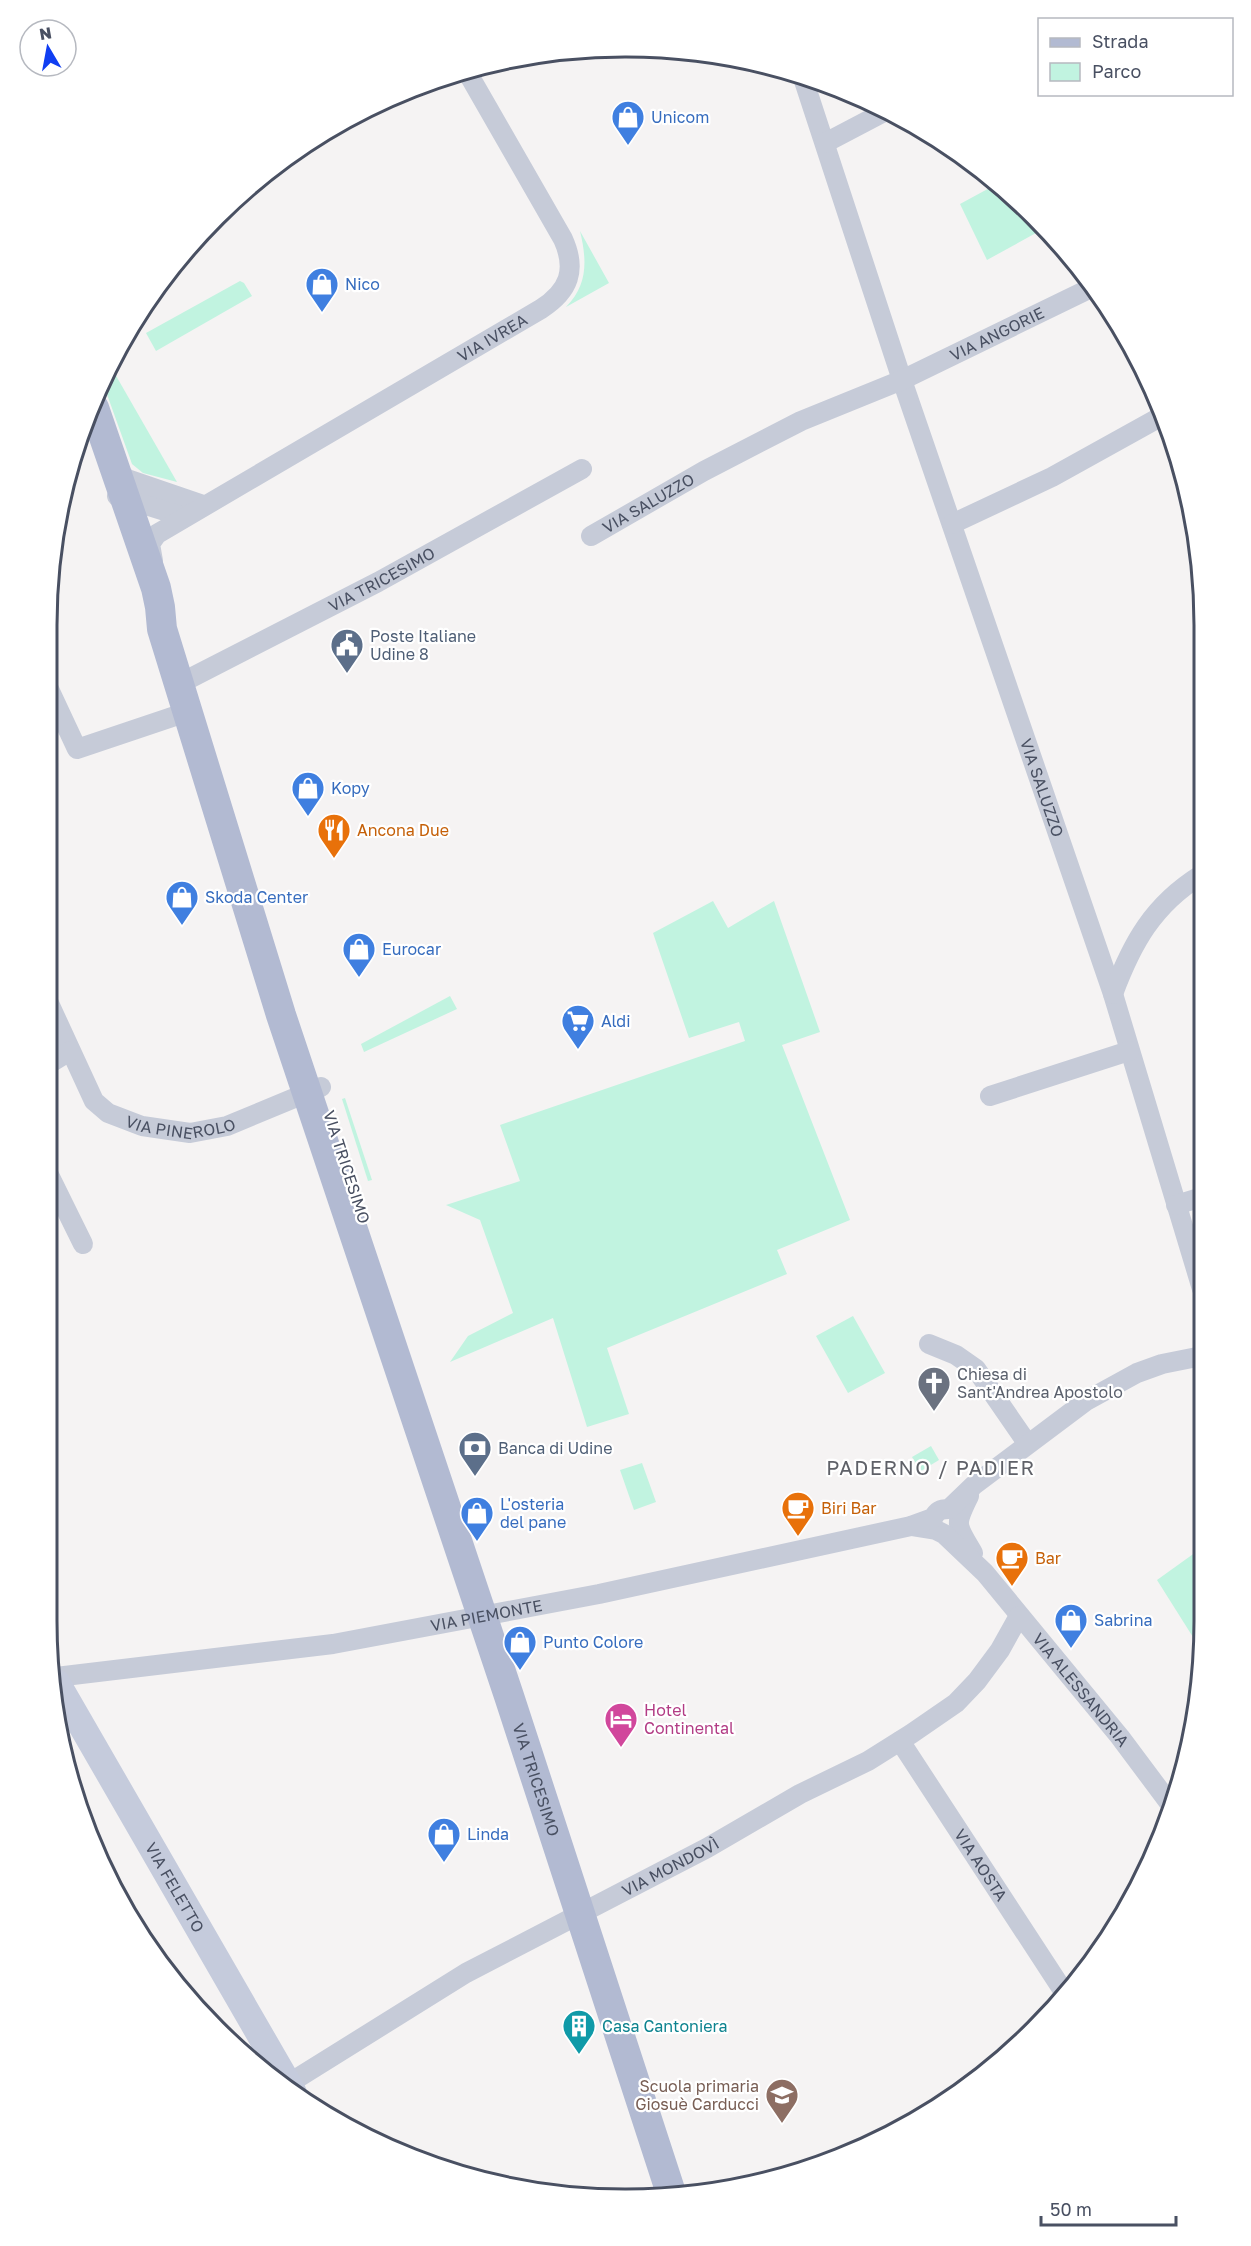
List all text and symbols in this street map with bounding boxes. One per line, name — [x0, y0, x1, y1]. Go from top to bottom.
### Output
north arrow — [18, 18, 78, 78]
legend — [1038, 18, 1233, 96]
text: N — [38, 22, 53, 44]
text: Strada — [1092, 30, 1149, 52]
text: Parco — [1092, 60, 1141, 82]
shop icon: Unicom — [610, 99, 646, 146]
place label: Unicom — [651, 107, 709, 127]
shop icon: Nico — [304, 266, 340, 313]
place label: Nico — [345, 274, 380, 294]
street label: VIA ANGORIE — [947, 302, 1047, 365]
street label: VIA IVREA — [454, 309, 531, 366]
street label: VIA SALUZZO — [599, 469, 698, 537]
street label: VIA TRICESIMO — [325, 543, 438, 616]
place label: Poste Italiane Udine 8 — [370, 626, 476, 664]
public building icon: Poste Italiane Udine 8 — [329, 627, 365, 674]
street label: VIA SALUZZO — [1016, 736, 1068, 839]
shop icon: Kopy — [290, 770, 326, 817]
place label: Kopy — [331, 778, 370, 798]
restaurant icon: Ancona Due — [316, 812, 352, 859]
place label: Ancona Due — [357, 820, 449, 840]
shop icon: Skoda Center — [164, 879, 200, 926]
place label: Skoda Center — [205, 887, 308, 907]
shop icon: Eurocar — [341, 931, 377, 978]
place label: Eurocar — [382, 939, 441, 959]
supermarket icon: Aldi — [560, 1003, 596, 1050]
place label: Aldi — [601, 1011, 631, 1031]
street label: VIA TRICESIMO — [319, 1108, 375, 1226]
street label: VIA PINEROLO — [123, 1111, 238, 1143]
place label: Chiesa di Sant'Andrea Apostolo — [957, 1364, 1123, 1402]
church icon: Chiesa di Sant'Andrea Apostolo — [916, 1365, 952, 1412]
bank icon: Banca di Udine — [457, 1430, 493, 1477]
place label: Banca di Udine — [498, 1438, 612, 1458]
district label: PADERNO / PADIER — [826, 1455, 1036, 1479]
cafe icon: Biri Bar — [780, 1490, 816, 1537]
place label: L'osteria del pane — [500, 1494, 566, 1532]
shop icon: L'osteria del pane — [459, 1495, 495, 1542]
place label: Biri Bar — [821, 1498, 877, 1518]
cafe icon: Bar — [994, 1540, 1030, 1587]
place label: Bar — [1035, 1548, 1061, 1568]
street label: VIA PIEMONTE — [429, 1595, 544, 1635]
shop icon: Sabrina — [1053, 1602, 1089, 1649]
place label: Sabrina — [1094, 1610, 1153, 1630]
shop icon: Punto Colore — [502, 1624, 538, 1671]
street label: VIA ALESSANDRIA — [1028, 1629, 1134, 1751]
place label: Punto Colore — [543, 1632, 643, 1652]
place label: Hotel Continental — [644, 1700, 734, 1738]
hotel icon: Hotel Continental — [603, 1701, 639, 1748]
street label: VIA TRICESIMO — [509, 1721, 564, 1839]
shop icon: Linda — [426, 1816, 462, 1863]
place label: Linda — [467, 1824, 509, 1844]
street label: VIA AOSTA — [950, 1825, 1012, 1905]
street label: VIA MONDOVÌ — [618, 1833, 723, 1900]
street label: VIA FELETTO — [141, 1839, 209, 1936]
building icon: Casa Cantoniera — [561, 2008, 597, 2055]
place label: Casa Cantoniera — [602, 2016, 728, 2036]
place label: Scuola primaria Giosuè Carducci — [635, 2076, 759, 2114]
school or university icon: Scuola primaria Giosuè Carducci — [764, 2077, 800, 2124]
scale bar — [1041, 2189, 1176, 2227]
text: 50 m — [1050, 2198, 1092, 2220]

